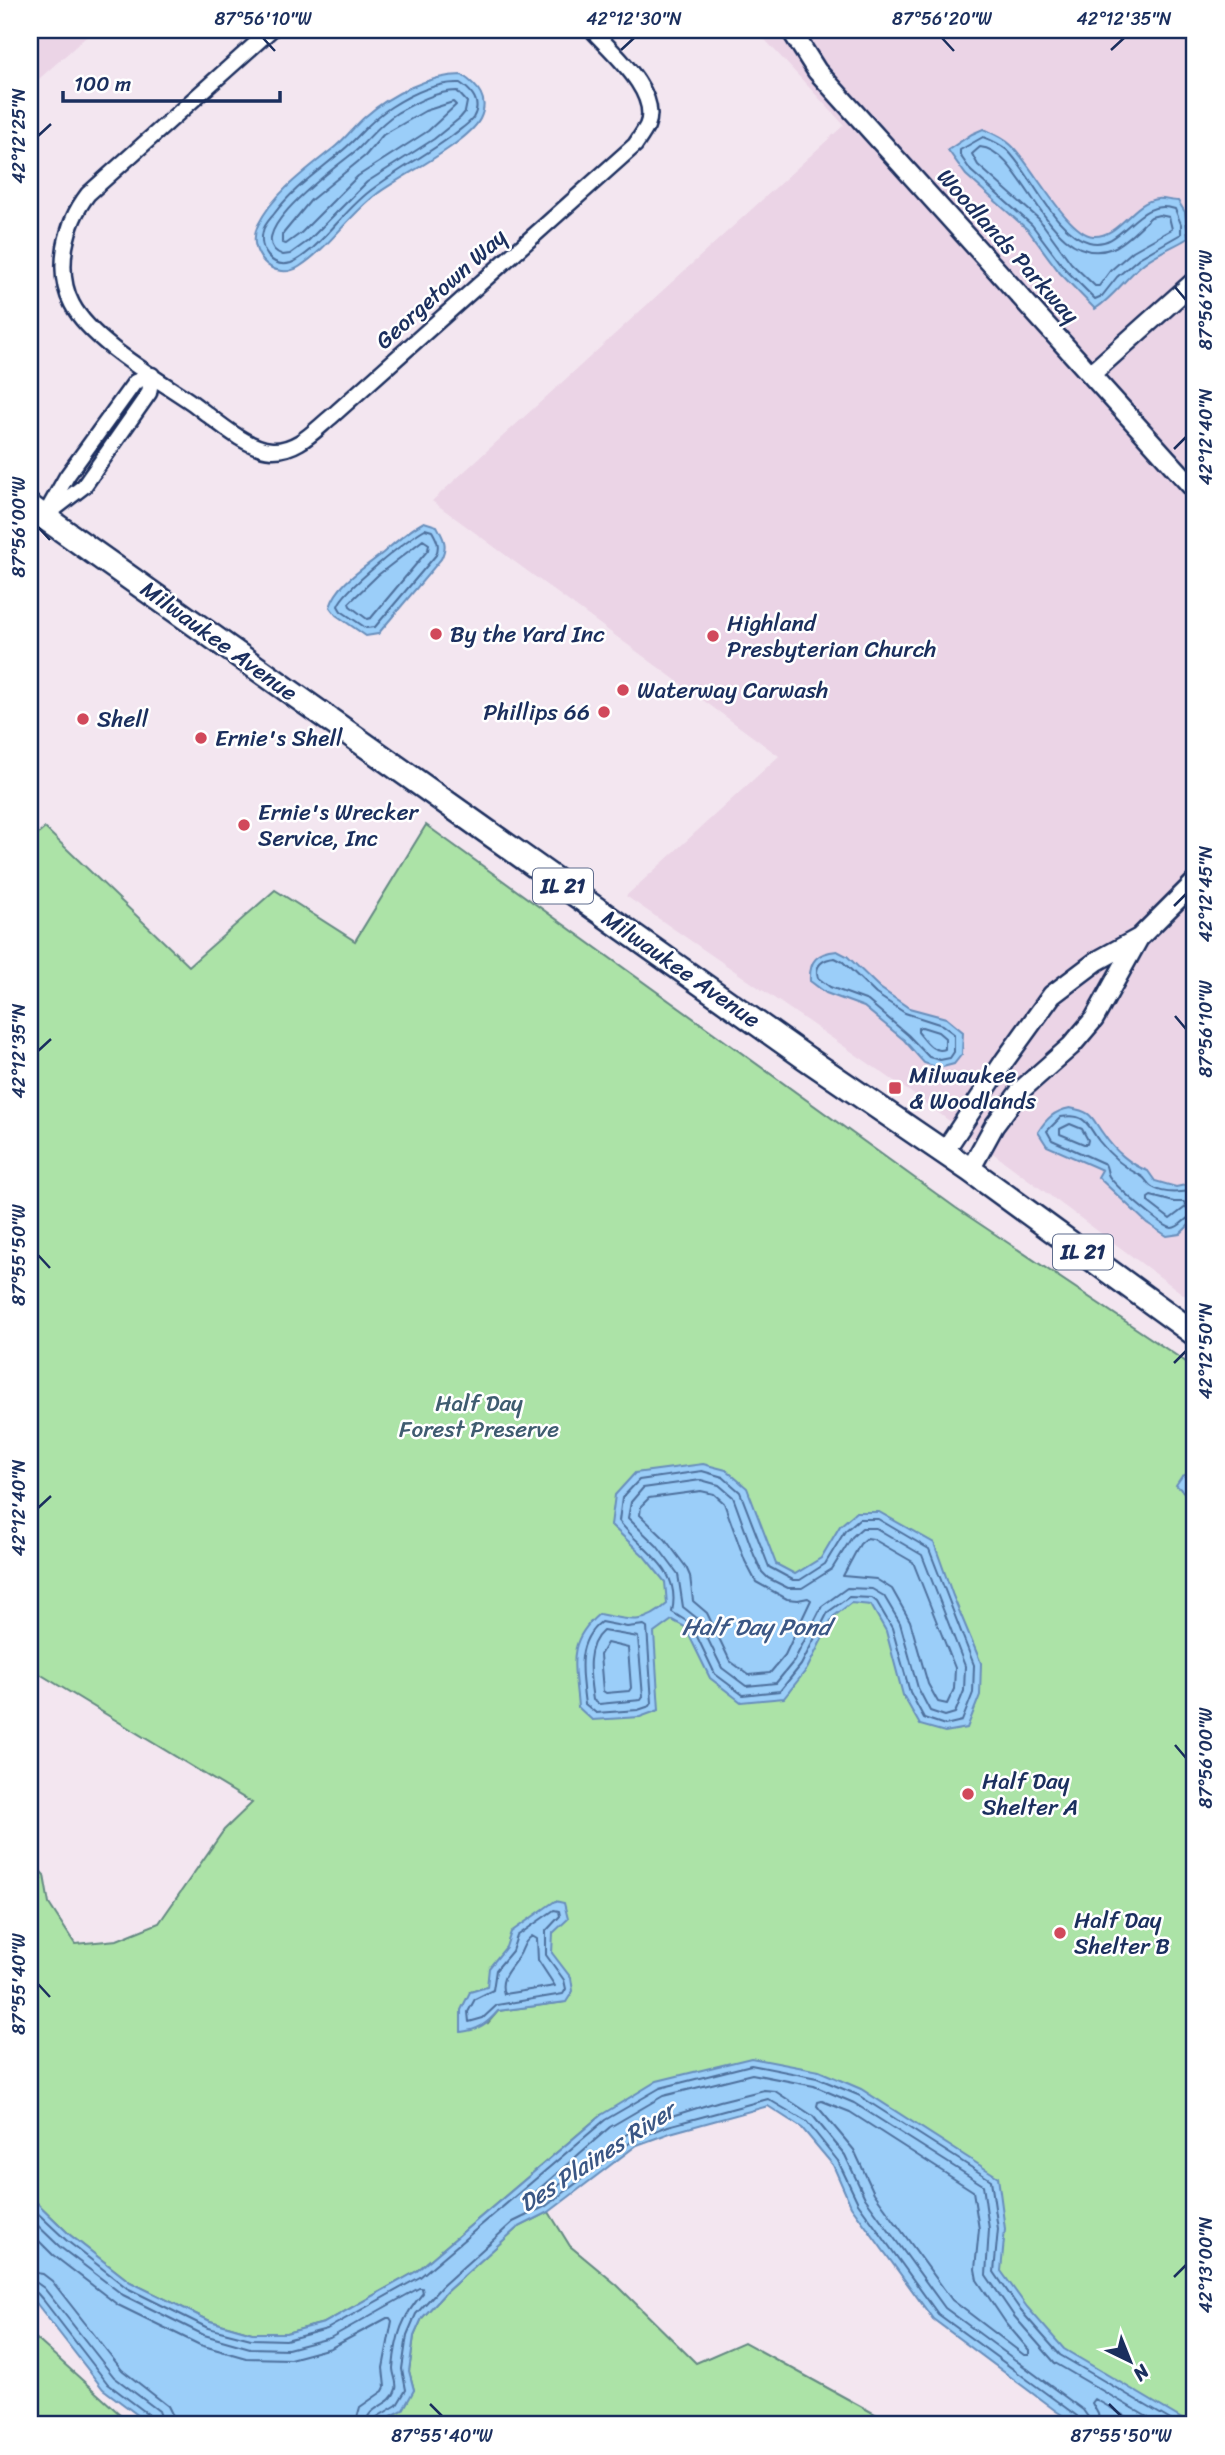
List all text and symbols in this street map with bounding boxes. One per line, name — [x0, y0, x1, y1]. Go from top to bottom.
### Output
text: 87°56'10"W — [214, 3, 313, 35]
text: 42°12'30"N — [586, 3, 682, 35]
text: 87°56'20"W — [892, 3, 993, 35]
text: 42°12'35"N — [1077, 3, 1172, 35]
scale bar — [63, 60, 280, 104]
text: 100 m — [74, 65, 131, 103]
text: 42°12'25"N — [3, 88, 35, 184]
street label: Woodlands Parkway — [926, 158, 1090, 334]
street label: Georgetown Way — [366, 218, 517, 360]
text: 87°56'20"W — [1190, 249, 1222, 350]
text: 42°12'40"N — [1190, 388, 1222, 485]
text: 87°56'00"W — [3, 475, 35, 577]
street label: Milwaukee Avenue — [131, 570, 307, 713]
place label: Highland Presbyterian Church — [727, 603, 936, 670]
place label: By the Yard Inc — [450, 614, 605, 655]
marker: By the Yard Inc — [428, 626, 444, 642]
marker: Highland Presbyterian Church — [705, 628, 721, 644]
place label: Waterway Carwash — [637, 670, 828, 711]
marker: Waterway Carwash — [615, 682, 631, 698]
place label: Phillips 66 — [483, 692, 590, 733]
place label: Shell — [97, 699, 149, 740]
marker: Phillips 66 — [596, 704, 612, 720]
marker: Shell — [75, 711, 91, 727]
place label: Ernie's Shell — [215, 718, 343, 759]
marker: Ernie's Shell — [193, 730, 209, 746]
place label: Ernie's Wrecker Service, Inc — [258, 792, 420, 859]
marker: Ernie's Wrecker Service, Inc — [236, 817, 252, 833]
text: 42°12'45"N — [1190, 845, 1222, 942]
road number: IL 21 — [533, 868, 593, 903]
street label: Milwaukee Avenue — [593, 899, 769, 1039]
text: 87°56'10"W — [1190, 979, 1222, 1078]
text: 42°12'35"N — [3, 1003, 35, 1098]
place label: Milwaukee & Woodlands — [909, 1055, 1036, 1122]
marker: Milwaukee & Woodlands — [887, 1080, 903, 1096]
text: 87°55'50"W — [3, 1203, 35, 1306]
road number: IL 21 — [1053, 1234, 1113, 1270]
text: 42°12'50"N — [1190, 1302, 1222, 1399]
park label: Half Day Forest Preserve — [399, 1383, 559, 1450]
text: 42°12'40"N — [3, 1459, 35, 1556]
water label: Half Day Pond — [682, 1606, 837, 1648]
text: 87°56'00"W — [1190, 1706, 1222, 1808]
place label: Half Day Shelter A — [982, 1761, 1078, 1828]
marker: Half Day Shelter A — [960, 1786, 976, 1802]
place label: Half Day Shelter B — [1074, 1900, 1170, 1967]
marker: Half Day Shelter B — [1052, 1925, 1068, 1941]
text: 87°55'40"W — [3, 1932, 35, 2035]
water label: Des Plaines River — [510, 2088, 687, 2224]
text: 42°13'00"N — [1190, 2216, 1222, 2313]
north arrow — [1096, 2326, 1166, 2396]
text: N — [1125, 2356, 1158, 2390]
text: 87°55'40"W — [391, 2420, 494, 2452]
text: 87°55'50"W — [1070, 2420, 1173, 2452]

